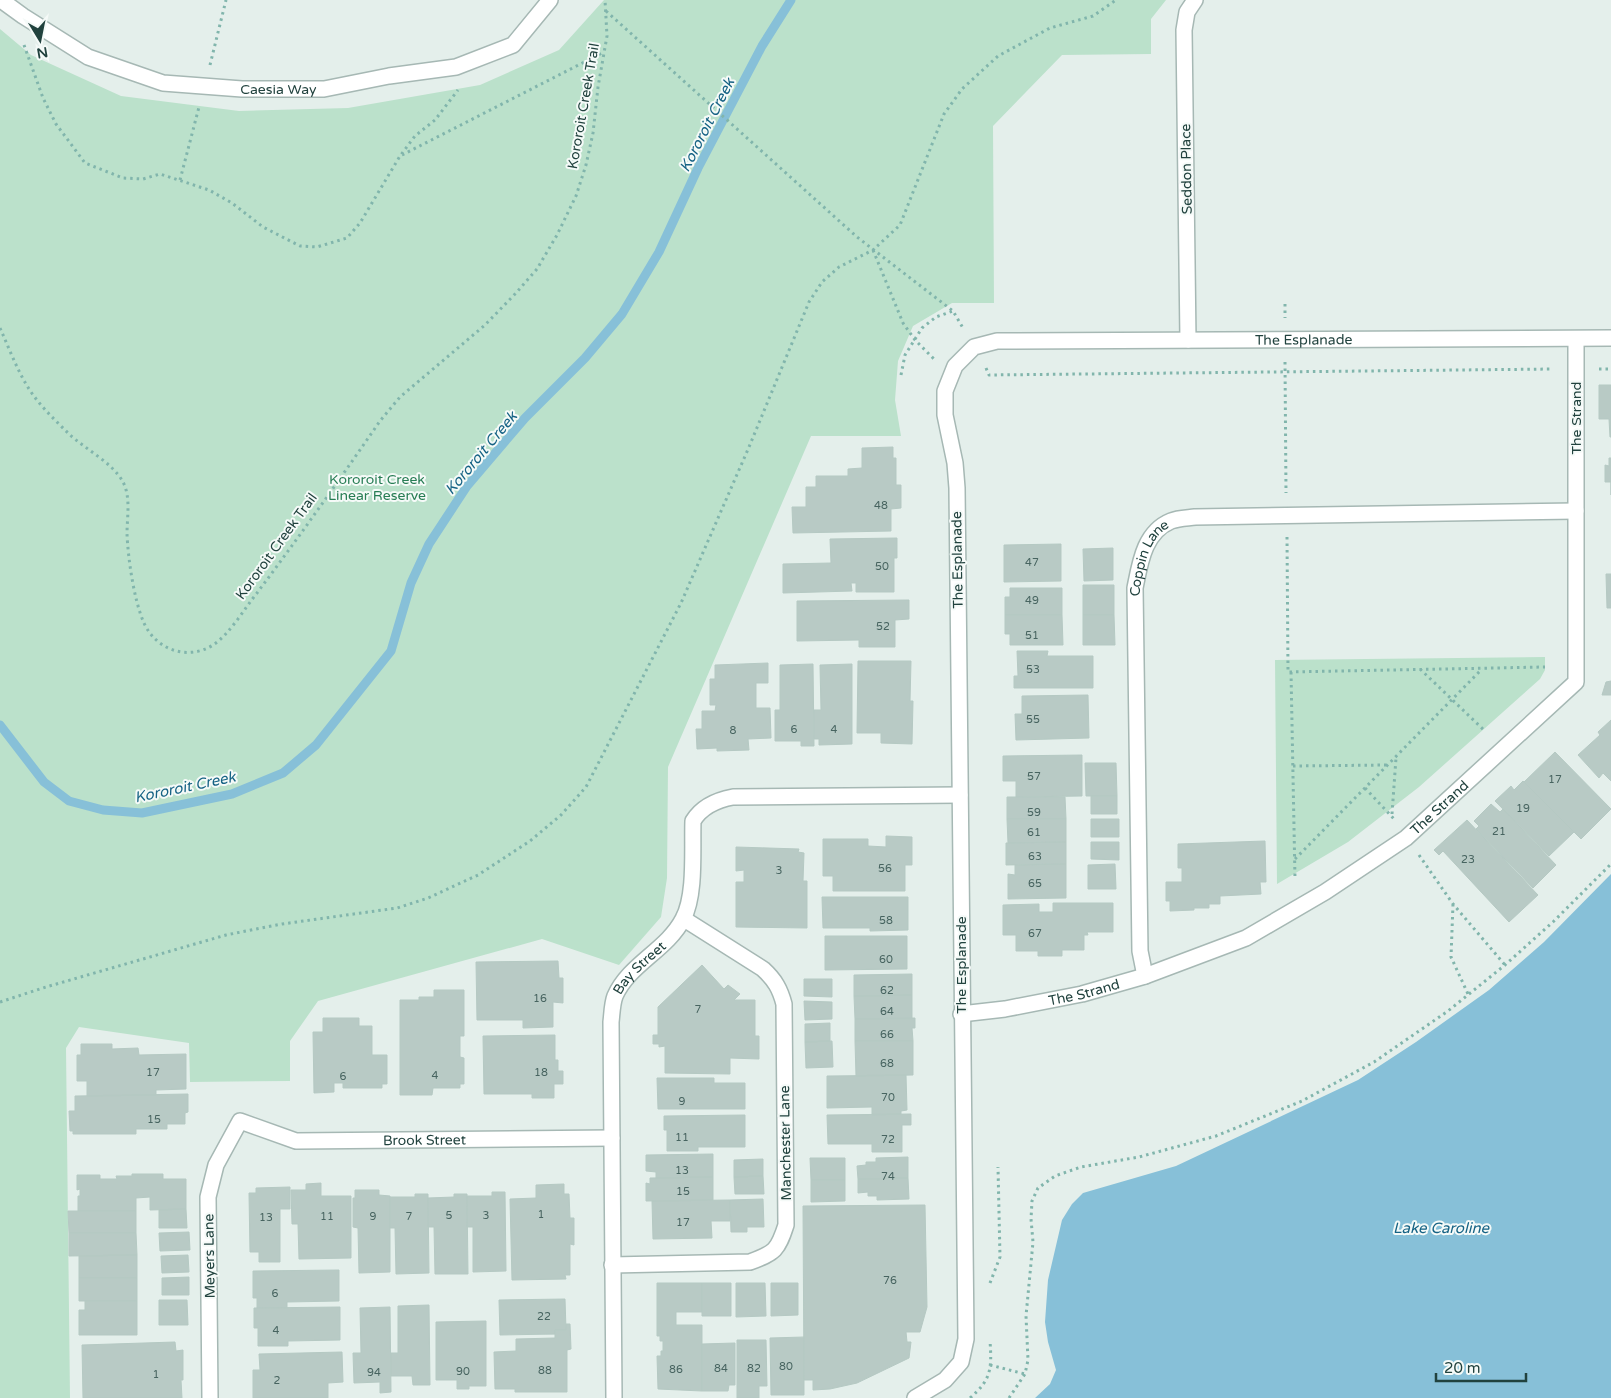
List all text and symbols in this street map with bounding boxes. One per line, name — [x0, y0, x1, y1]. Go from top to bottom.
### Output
north arrow — [15, 15, 65, 65]
street label: Kororoit Creek Trail — [564, 42, 603, 170]
text: N — [35, 43, 49, 62]
water label: Kororoit Creek — [676, 73, 739, 175]
street label: Caesia Way — [240, 81, 317, 98]
street label: Seddon Place — [1177, 123, 1196, 215]
street label: The Esplanade — [1255, 331, 1353, 349]
street label: The Strand — [1568, 382, 1585, 454]
water label: Kororoit Creek — [441, 406, 522, 498]
park label: Kororoit Creek Linear Reserve — [328, 471, 426, 504]
street label: Kororoit Creek Trail — [232, 490, 321, 603]
house number: 48 — [874, 499, 888, 512]
street label: The Esplanade — [948, 511, 967, 609]
street label: Coppin Lane — [1127, 516, 1172, 597]
house number: 47 — [1025, 556, 1039, 569]
house number: 50 — [875, 560, 889, 573]
house number: 49 — [1025, 594, 1039, 607]
house number: 52 — [876, 620, 890, 633]
house number: 51 — [1025, 629, 1039, 642]
house number: 53 — [1026, 663, 1040, 676]
house number: 55 — [1026, 713, 1040, 726]
house number: 6 — [791, 723, 798, 736]
house number: 4 — [831, 723, 838, 736]
house number: 8 — [730, 724, 737, 737]
water label: Kororoit Creek — [133, 767, 239, 806]
house number: 57 — [1027, 770, 1041, 783]
house number: 17 — [1548, 773, 1562, 786]
street label: The Strand — [1407, 777, 1472, 839]
house number: 19 — [1516, 802, 1530, 815]
house number: 59 — [1027, 806, 1041, 819]
house number: 21 — [1492, 825, 1506, 838]
house number: 61 — [1027, 826, 1041, 839]
house number: 63 — [1028, 850, 1042, 863]
house number: 23 — [1461, 853, 1475, 866]
house number: 56 — [878, 862, 892, 875]
house number: 3 — [776, 864, 783, 877]
house number: 65 — [1028, 877, 1042, 890]
house number: 58 — [879, 914, 893, 927]
street label: The Esplanade — [953, 916, 970, 1014]
house number: 67 — [1028, 927, 1042, 940]
street label: Bay Street — [609, 937, 670, 998]
house number: 60 — [879, 953, 893, 966]
street label: The Strand — [1047, 976, 1122, 1009]
house number: 62 — [880, 984, 894, 997]
house number: 16 — [533, 992, 547, 1005]
house number: 7 — [695, 1003, 702, 1016]
house number: 64 — [880, 1005, 894, 1018]
house number: 66 — [880, 1028, 894, 1041]
house number: 68 — [880, 1057, 894, 1070]
house number: 17 — [146, 1066, 160, 1079]
house number: 18 — [534, 1066, 548, 1079]
house number: 4 — [432, 1069, 439, 1082]
house number: 6 — [340, 1070, 347, 1083]
street label: Manchester Lane — [776, 1085, 795, 1201]
house number: 70 — [881, 1091, 895, 1104]
house number: 9 — [679, 1095, 686, 1108]
house number: 15 — [147, 1113, 161, 1126]
street label: Brook Street — [383, 1131, 467, 1149]
house number: 11 — [675, 1131, 689, 1144]
house number: 72 — [881, 1133, 895, 1146]
house number: 13 — [675, 1164, 689, 1177]
house number: 74 — [881, 1170, 895, 1183]
house number: 15 — [676, 1185, 690, 1198]
house number: 1 — [538, 1208, 544, 1221]
house number: 5 — [446, 1209, 453, 1222]
house number: 3 — [483, 1209, 490, 1222]
house number: 11 — [320, 1210, 334, 1223]
house number: 9 — [370, 1210, 377, 1223]
house number: 7 — [406, 1210, 413, 1223]
house number: 13 — [259, 1211, 273, 1224]
street label: Meyers Lane — [200, 1213, 219, 1298]
house number: 17 — [676, 1216, 690, 1229]
water label: Lake Caroline — [1393, 1219, 1491, 1237]
house number: 76 — [883, 1274, 897, 1287]
house number: 6 — [272, 1287, 279, 1300]
house number: 22 — [537, 1310, 551, 1323]
house number: 4 — [273, 1324, 280, 1337]
scale bar — [1436, 1350, 1526, 1382]
text: 20 m — [1444, 1359, 1481, 1377]
house number: 80 — [779, 1360, 793, 1373]
house number: 84 — [714, 1362, 728, 1375]
house number: 82 — [747, 1362, 761, 1375]
house number: 86 — [669, 1363, 683, 1376]
house number: 88 — [538, 1364, 552, 1377]
house number: 90 — [456, 1365, 470, 1378]
house number: 94 — [367, 1366, 381, 1379]
house number: 1 — [153, 1368, 159, 1381]
house number: 2 — [274, 1374, 281, 1387]

